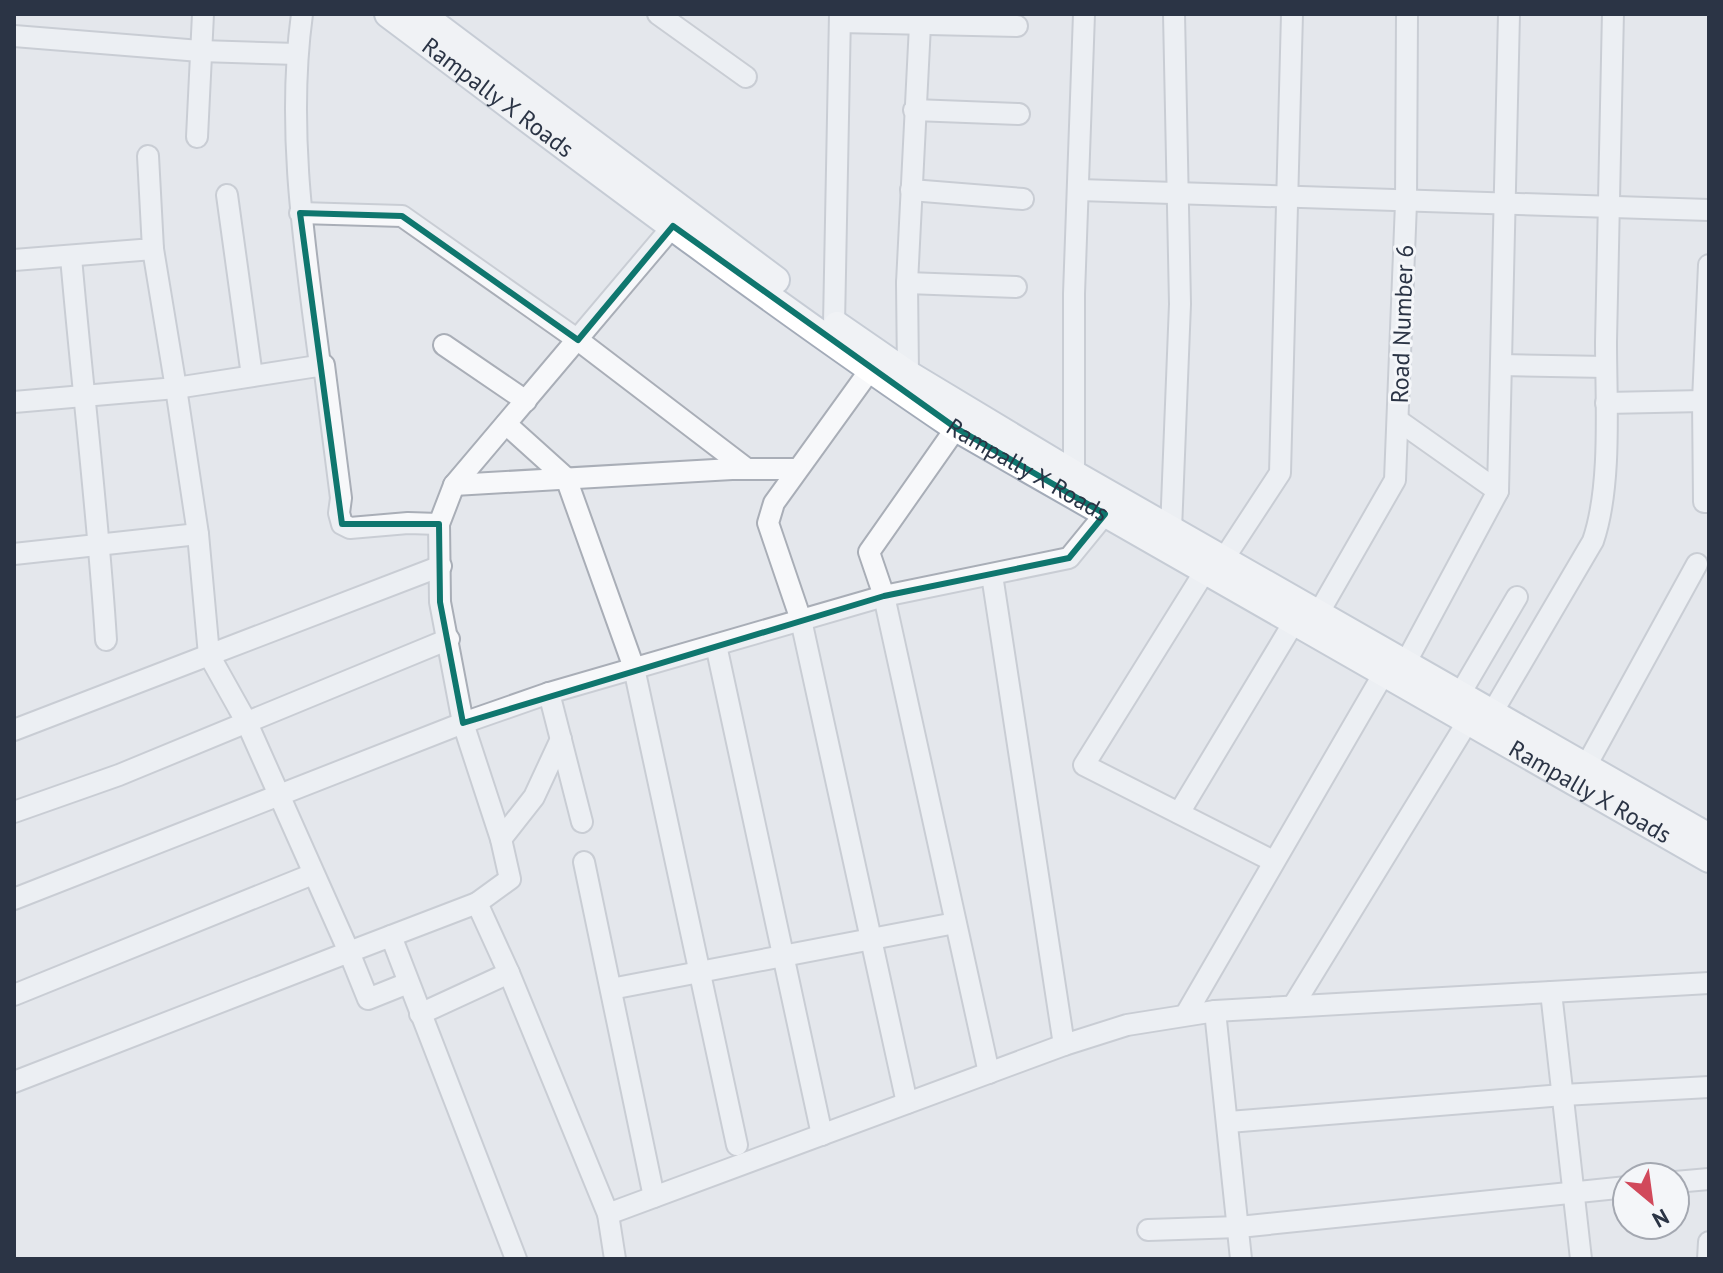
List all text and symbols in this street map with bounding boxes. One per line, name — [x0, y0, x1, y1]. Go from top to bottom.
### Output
street label: Rampally X Roads — [416, 30, 580, 164]
street label: Road Number 6 — [1384, 244, 1420, 404]
street label: Rampally X Roads — [941, 411, 1115, 528]
street label: Rampally X Roads — [1504, 733, 1677, 850]
north arrow — [1611, 1161, 1691, 1241]
text: N — [1648, 1203, 1674, 1234]

